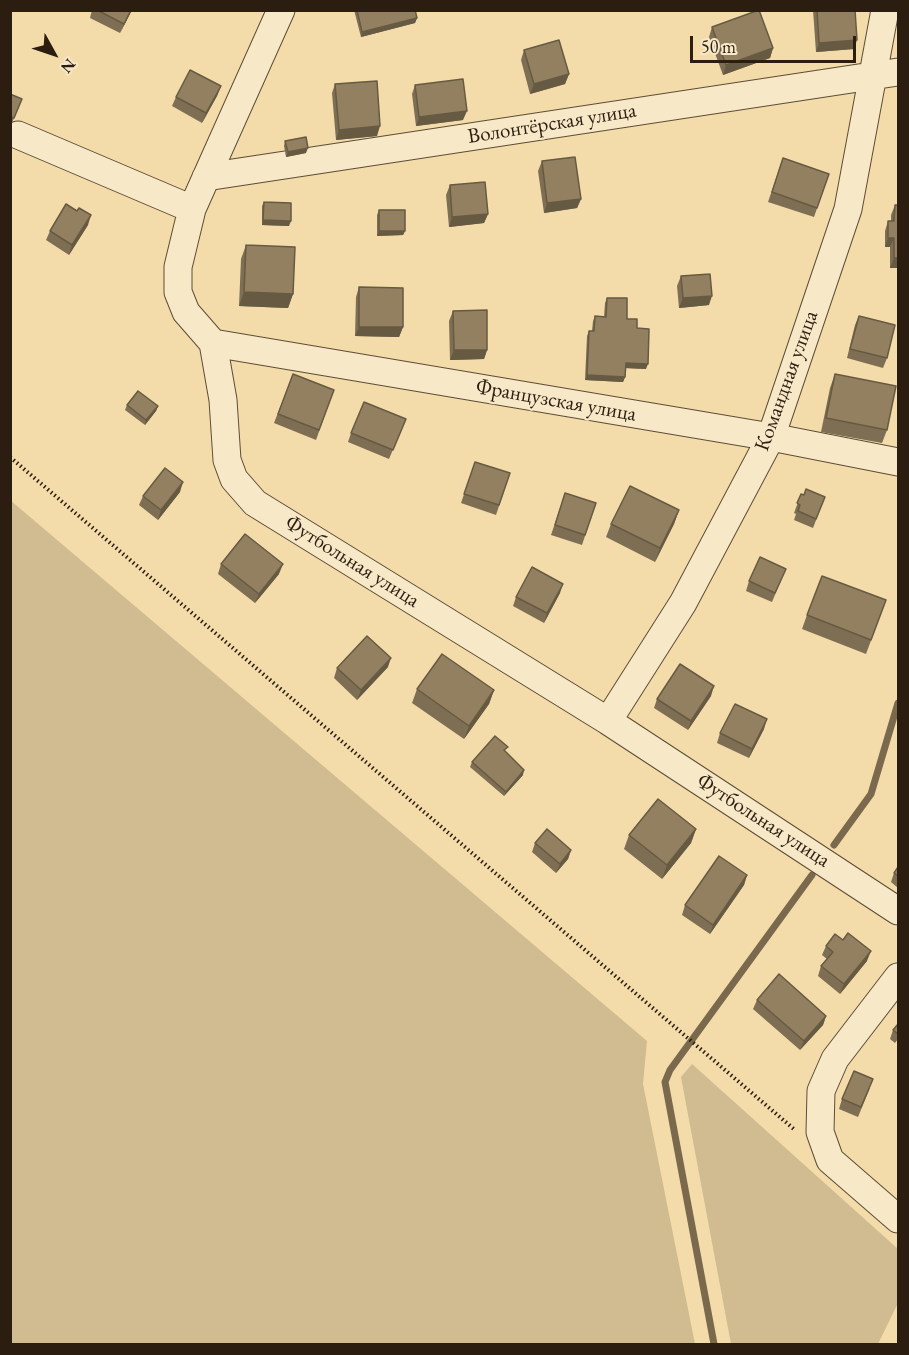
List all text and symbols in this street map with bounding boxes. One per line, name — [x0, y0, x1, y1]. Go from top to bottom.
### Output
north arrow — [24, 24, 84, 84]
scale bar — [693, 24, 860, 62]
text: 50 m — [701, 35, 736, 58]
text: N — [56, 54, 80, 78]
street label: Волонтёрская улица — [466, 98, 638, 150]
street label: Командная улица — [750, 307, 824, 455]
street label: Французская улица — [474, 374, 638, 428]
street label: Футбольная улица — [280, 511, 424, 613]
street label: Футбольная улица — [692, 769, 834, 873]

